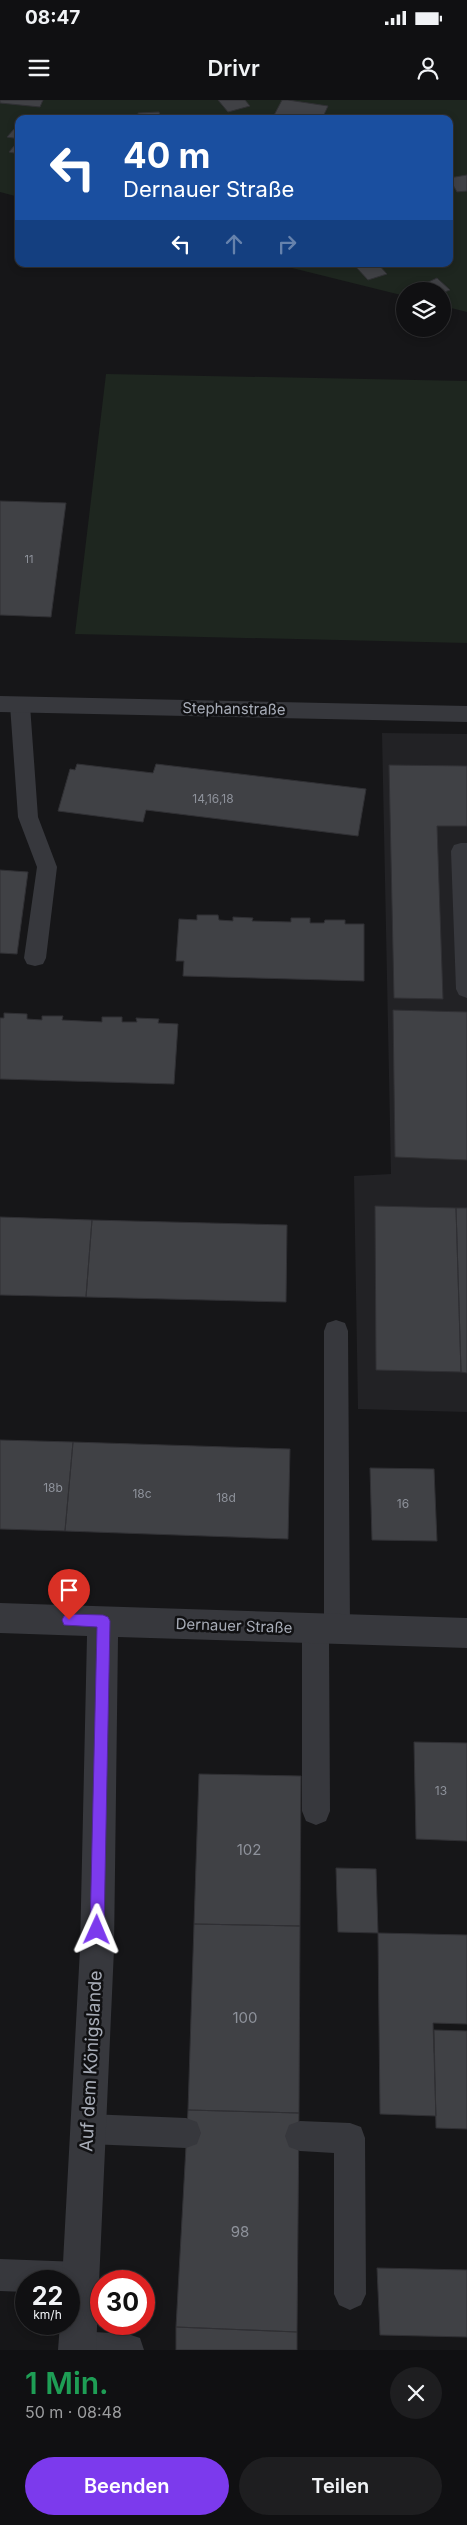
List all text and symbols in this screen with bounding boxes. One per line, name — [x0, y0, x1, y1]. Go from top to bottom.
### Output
text: 08:47 — [25, 6, 80, 29]
icon: menu — [25, 54, 53, 82]
icon: person — [414, 54, 442, 82]
text: Drivr — [207, 55, 260, 81]
text: 40 m — [123, 134, 211, 176]
icon: left — [40, 135, 105, 200]
text: Dernauer Straße — [123, 176, 294, 202]
icon: left — [167, 230, 195, 258]
icon: ahead — [220, 230, 248, 258]
icon: right — [273, 230, 301, 258]
map controls — [396, 282, 451, 337]
button: layers — [396, 282, 451, 337]
house number: 11 — [25, 552, 33, 566]
street label: Stephanstraße — [182, 698, 286, 719]
house number: 14,16,18 — [192, 791, 234, 806]
house number: 18b — [43, 1480, 63, 1495]
house number: 18c — [132, 1486, 152, 1501]
house number: 18d — [216, 1490, 236, 1505]
house number: 16 — [397, 1496, 409, 1511]
pin — [48, 1569, 90, 1620]
icon: arrive — [55, 1576, 83, 1604]
street label: Dernauer Straße — [175, 1614, 293, 1637]
house number: 13 — [435, 1783, 447, 1798]
house number: 102 — [237, 1840, 261, 1859]
position arrow — [70, 1903, 122, 1955]
street label: Auf dem Königslande — [75, 1970, 106, 2152]
house number: 100 — [232, 2008, 258, 2027]
house number: 98 — [231, 2222, 249, 2241]
speed limit sign: 30 — [90, 2270, 155, 2335]
text: 22 — [32, 2281, 63, 2311]
text: km/h — [33, 2307, 62, 2322]
text: 1 Min. — [25, 2365, 109, 2401]
button: close — [390, 2367, 442, 2419]
text: 50 m · 08:48 — [25, 2402, 122, 2422]
button: Beenden — [25, 2457, 229, 2515]
button: Teilen — [239, 2457, 442, 2515]

